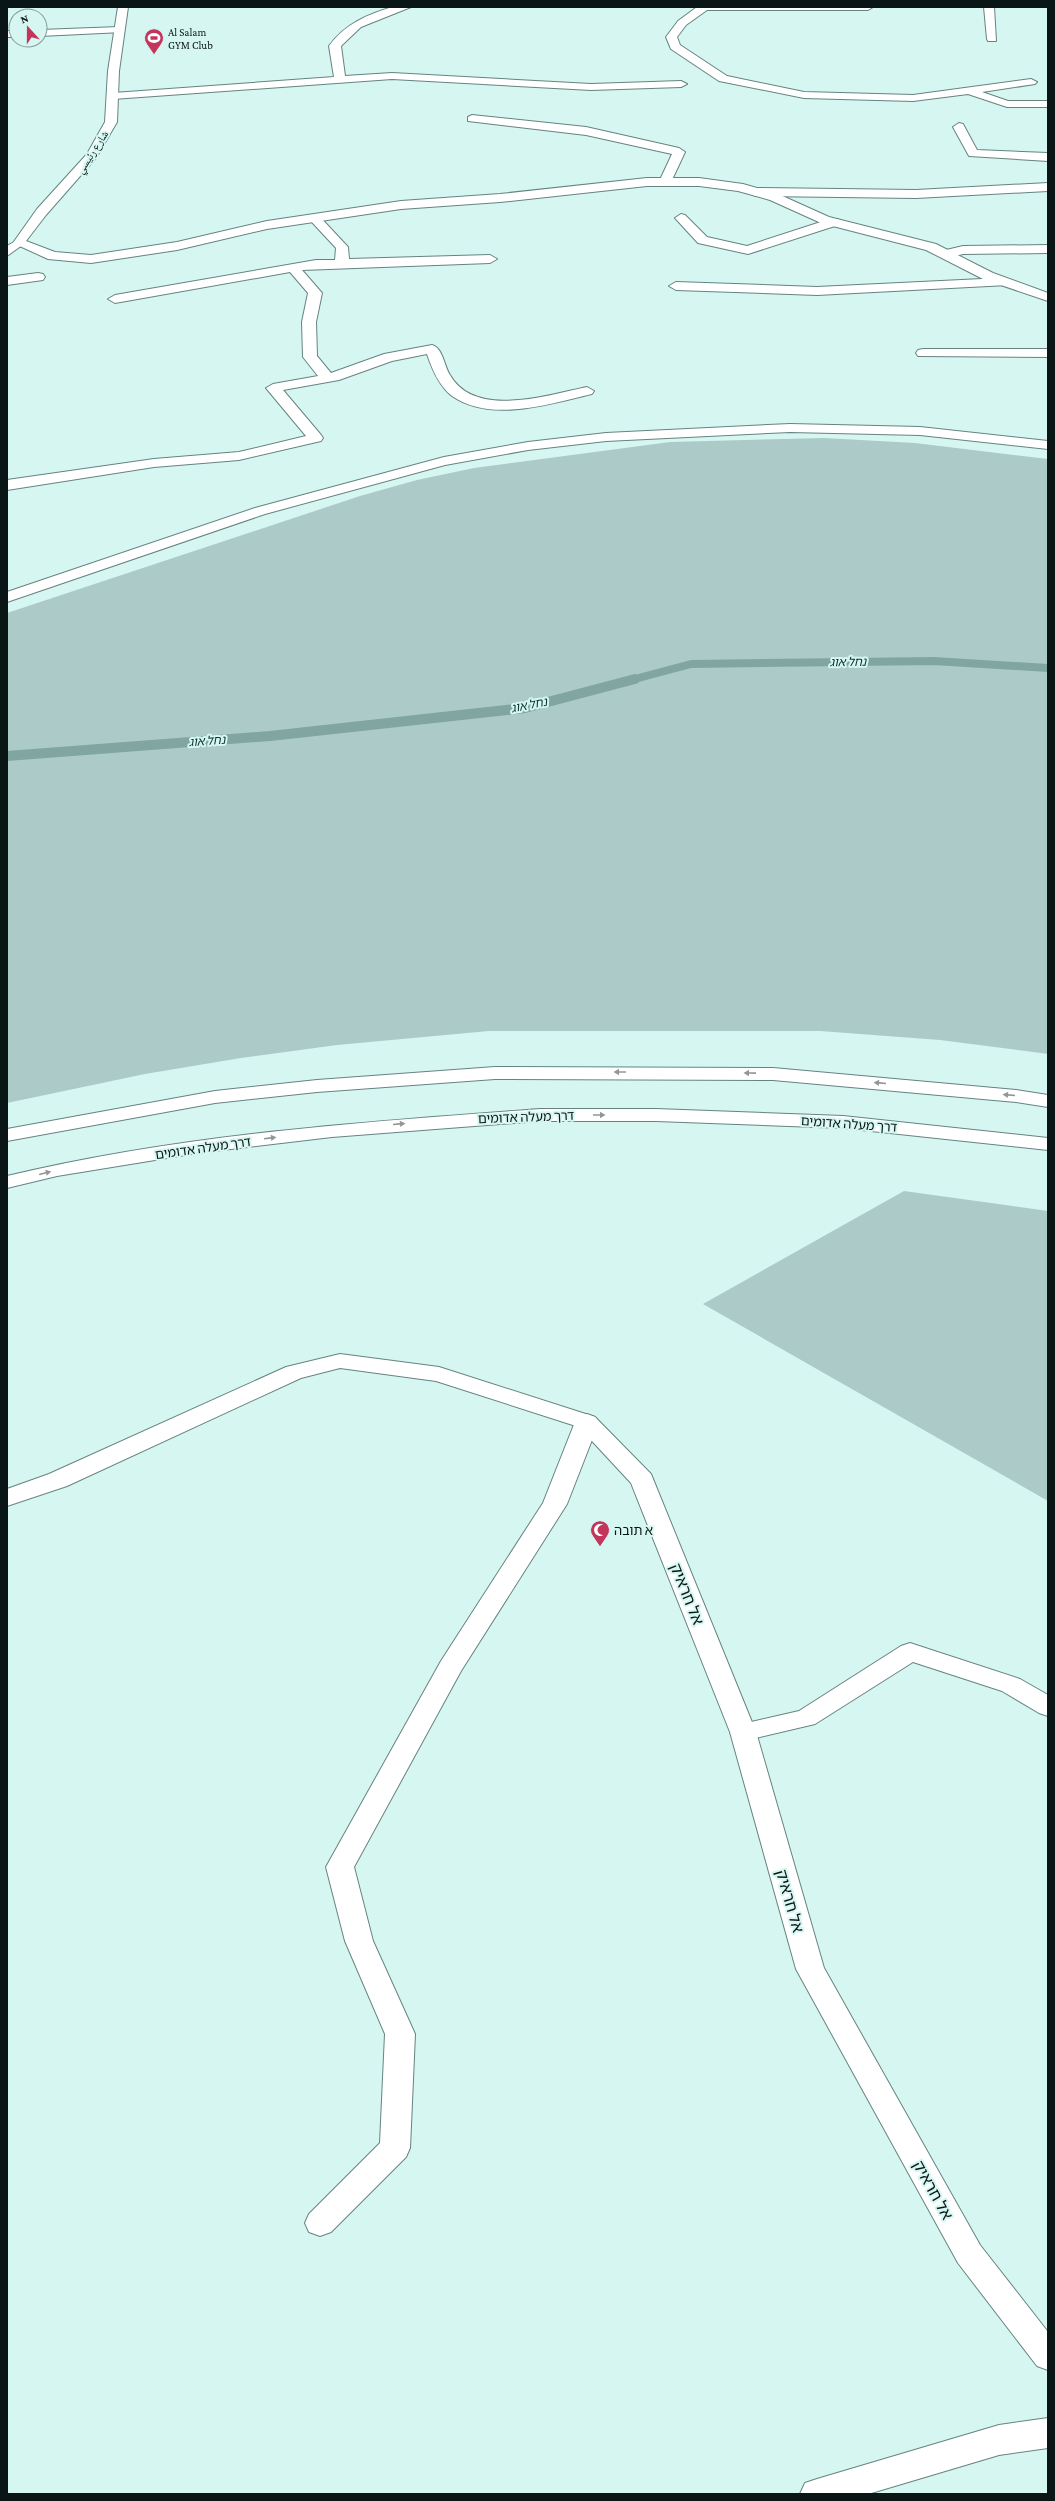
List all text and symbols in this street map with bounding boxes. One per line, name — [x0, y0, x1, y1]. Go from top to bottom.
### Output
north arrow — [8, 8, 48, 48]
text: N — [19, 12, 31, 26]
place label: Al Salam GYM Club — [168, 26, 213, 51]
sports icon: Al Salam GYM Club — [143, 27, 165, 55]
street label: شارع رئيسي — [74, 128, 113, 177]
water label: נחל אוג — [830, 655, 868, 669]
water label: נחל אוג — [510, 694, 550, 715]
water label: נחל אוג — [188, 733, 227, 749]
one-way arrow — [613, 1069, 626, 1075]
one-way arrow — [744, 1070, 756, 1077]
one-way arrow — [874, 1080, 886, 1087]
one-way arrow — [1003, 1092, 1015, 1098]
street label: דרך מעלה אדומים — [478, 1108, 574, 1126]
one-way arrow — [593, 1112, 606, 1118]
street label: דרך מעלה אדומים — [800, 1113, 898, 1135]
one-way arrow — [393, 1121, 405, 1128]
street label: דרך מעלה אדומים — [154, 1134, 252, 1162]
one-way arrow — [264, 1135, 276, 1142]
one-way arrow — [39, 1169, 51, 1175]
mosque icon: א תובה — [589, 1519, 611, 1547]
place label: א תובה — [614, 1523, 653, 1538]
street label: אל חראיק — [667, 1561, 707, 1627]
street label: אל חראיק — [773, 1867, 807, 1935]
street label: אל חראיק — [910, 2158, 956, 2222]

